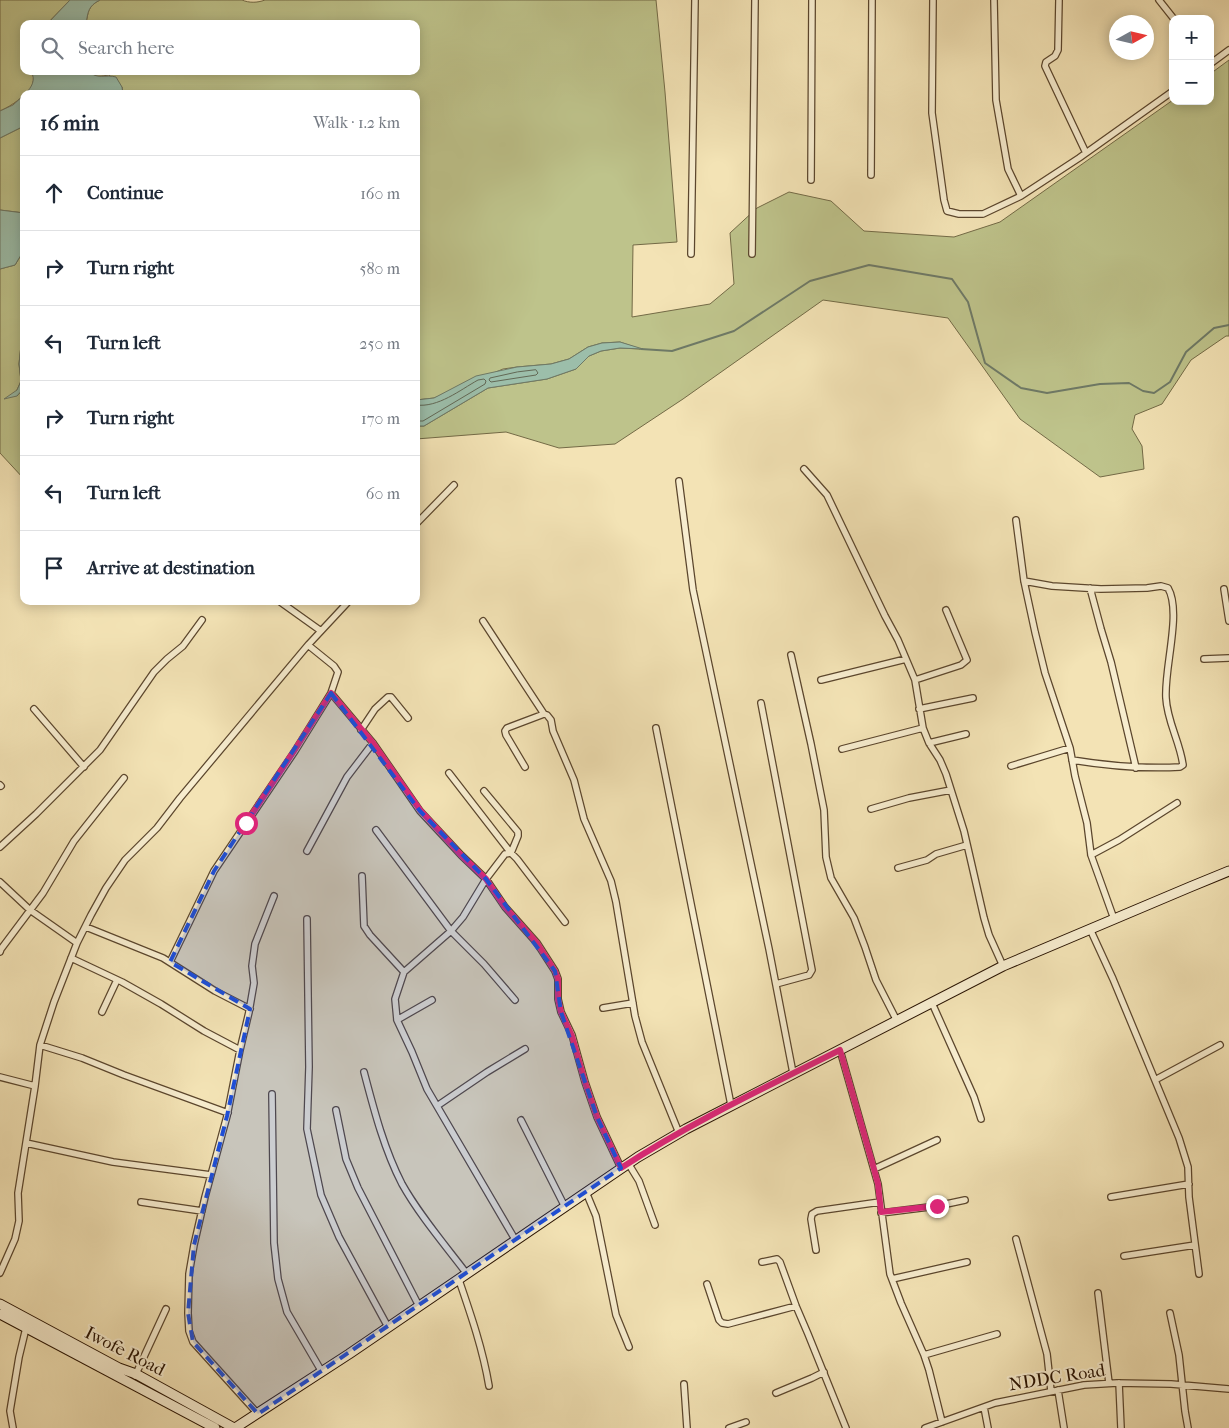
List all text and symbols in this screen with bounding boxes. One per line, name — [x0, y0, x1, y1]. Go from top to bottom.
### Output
north arrow — [1109, 15, 1154, 60]
map controls — [1169, 15, 1214, 105]
button: + — [1169, 15, 1214, 60]
search box — [20, 20, 420, 75]
icon: search — [38, 34, 66, 62]
text: Search here — [78, 37, 174, 59]
button: − — [1169, 60, 1214, 105]
text: 16 min — [40, 111, 99, 135]
text: Walk · 1.2 km — [313, 113, 400, 132]
icon: ahead — [40, 179, 68, 207]
text: Continue — [87, 182, 163, 204]
text: 160 m — [360, 184, 400, 203]
icon: right — [40, 254, 68, 282]
text: Turn right — [87, 257, 174, 279]
text: 580 m — [359, 259, 400, 278]
icon: left — [40, 329, 68, 357]
text: Turn left — [87, 332, 161, 354]
text: 250 m — [359, 334, 400, 353]
icon: right — [40, 404, 68, 432]
text: Turn right — [87, 407, 174, 429]
text: 170 m — [361, 409, 400, 428]
icon: left — [40, 479, 68, 507]
text: Turn left — [87, 482, 161, 504]
text: 60 m — [366, 484, 400, 503]
icon: arrive — [40, 554, 68, 582]
text: Arrive at destination — [87, 557, 255, 579]
route start — [235, 812, 258, 835]
route end — [926, 1195, 949, 1218]
street label: Iwofe Road — [81, 1322, 169, 1381]
street label: NDDC Road — [1008, 1360, 1107, 1395]

